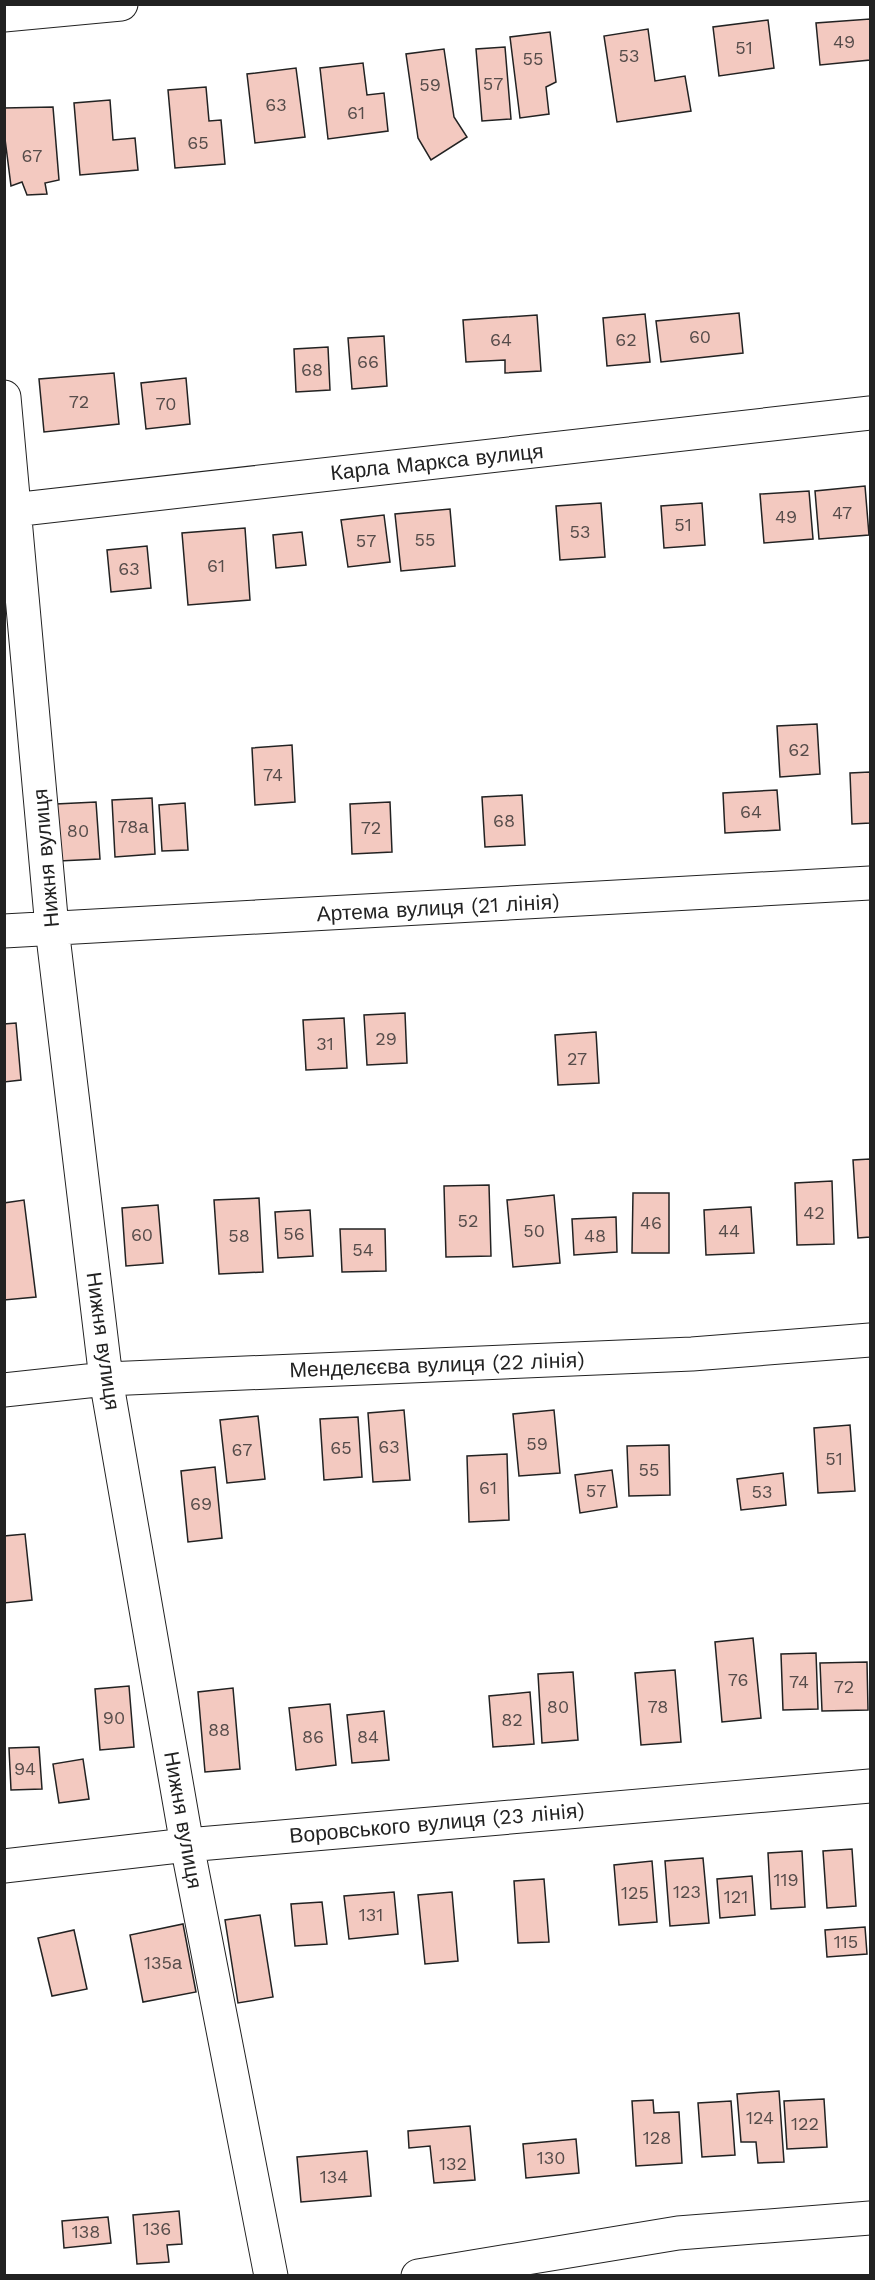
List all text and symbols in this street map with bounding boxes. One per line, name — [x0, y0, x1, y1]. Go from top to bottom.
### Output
house number: 49 — [833, 31, 855, 52]
house number: 51 — [735, 37, 753, 58]
house number: 53 — [619, 45, 639, 66]
house number: 55 — [523, 48, 543, 69]
house number: 57 — [483, 73, 503, 94]
house number: 59 — [419, 74, 441, 95]
house number: 63 — [265, 94, 287, 115]
house number: 61 — [347, 102, 365, 123]
house number: 65 — [187, 132, 209, 153]
house number: 67 — [22, 145, 42, 166]
house number: 60 — [689, 326, 711, 347]
house number: 64 — [490, 329, 512, 350]
house number: 62 — [615, 329, 637, 350]
house number: 66 — [357, 351, 379, 372]
house number: 68 — [301, 359, 323, 380]
house number: 72 — [69, 391, 89, 412]
house number: 70 — [156, 393, 176, 414]
street label: Карла Маркса вулиця — [329, 438, 545, 485]
house number: 47 — [832, 502, 852, 523]
house number: 49 — [775, 506, 797, 527]
house number: 51 — [674, 514, 692, 535]
house number: 53 — [570, 521, 590, 542]
house number: 55 — [415, 529, 435, 550]
house number: 57 — [356, 530, 376, 551]
house number: 61 — [207, 555, 225, 576]
house number: 63 — [118, 558, 140, 579]
house number: 62 — [788, 739, 810, 760]
house number: 74 — [263, 764, 283, 785]
street label: Нижня вулиця — [27, 788, 64, 928]
house number: 64 — [740, 801, 762, 822]
house number: 68 — [493, 810, 515, 831]
house number: 78а — [118, 816, 149, 837]
house number: 72 — [361, 817, 381, 838]
house number: 80 — [67, 820, 89, 841]
street label: Артема вулиця (21 лiнiя) — [316, 889, 560, 926]
house number: 29 — [375, 1028, 397, 1049]
house number: 31 — [316, 1033, 334, 1054]
house number: 27 — [567, 1048, 587, 1069]
house number: 42 — [803, 1202, 825, 1223]
house number: 52 — [458, 1210, 478, 1231]
house number: 46 — [640, 1212, 662, 1233]
house number: 50 — [523, 1220, 545, 1241]
house number: 44 — [718, 1220, 740, 1241]
house number: 56 — [283, 1223, 305, 1244]
house number: 60 — [131, 1224, 153, 1245]
house number: 58 — [228, 1225, 250, 1246]
house number: 48 — [584, 1225, 606, 1246]
house number: 54 — [352, 1239, 374, 1260]
street label: Нижня вулиця — [81, 1270, 126, 1412]
street label: Менделєєва вулиця (22 лiнiя) — [289, 1347, 585, 1382]
house number: 59 — [526, 1433, 548, 1454]
house number: 63 — [378, 1436, 400, 1457]
house number: 65 — [330, 1437, 352, 1458]
house number: 67 — [232, 1439, 252, 1460]
house number: 51 — [825, 1448, 843, 1469]
house number: 55 — [639, 1459, 659, 1480]
house number: 61 — [479, 1477, 497, 1498]
house number: 57 — [586, 1480, 606, 1501]
house number: 53 — [752, 1481, 772, 1502]
house number: 69 — [190, 1493, 212, 1514]
house number: 76 — [728, 1669, 748, 1690]
house number: 74 — [789, 1671, 809, 1692]
house number: 72 — [834, 1676, 854, 1697]
house number: 80 — [547, 1696, 569, 1717]
house number: 78 — [648, 1696, 668, 1717]
house number: 90 — [103, 1707, 125, 1728]
house number: 82 — [501, 1709, 523, 1730]
house number: 88 — [208, 1719, 230, 1740]
house number: 86 — [302, 1726, 324, 1747]
house number: 84 — [357, 1726, 379, 1747]
street label: Нижня вулиця — [159, 1749, 208, 1891]
house number: 94 — [14, 1758, 36, 1779]
street label: Воровського вулиця (23 лiнiя) — [288, 1797, 586, 1848]
house number: 119 — [773, 1869, 799, 1890]
house number: 123 — [673, 1881, 701, 1902]
house number: 125 — [621, 1882, 649, 1903]
house number: 121 — [724, 1886, 748, 1907]
house number: 131 — [359, 1904, 383, 1925]
house number: 115 — [834, 1931, 858, 1952]
house number: 135а — [144, 1952, 183, 1973]
house number: 124 — [746, 2107, 774, 2128]
house number: 122 — [791, 2113, 819, 2134]
house number: 128 — [643, 2127, 671, 2148]
house number: 130 — [537, 2147, 565, 2168]
house number: 132 — [439, 2153, 467, 2174]
house number: 134 — [320, 2166, 348, 2187]
house number: 136 — [143, 2218, 171, 2239]
house number: 138 — [72, 2221, 100, 2242]

